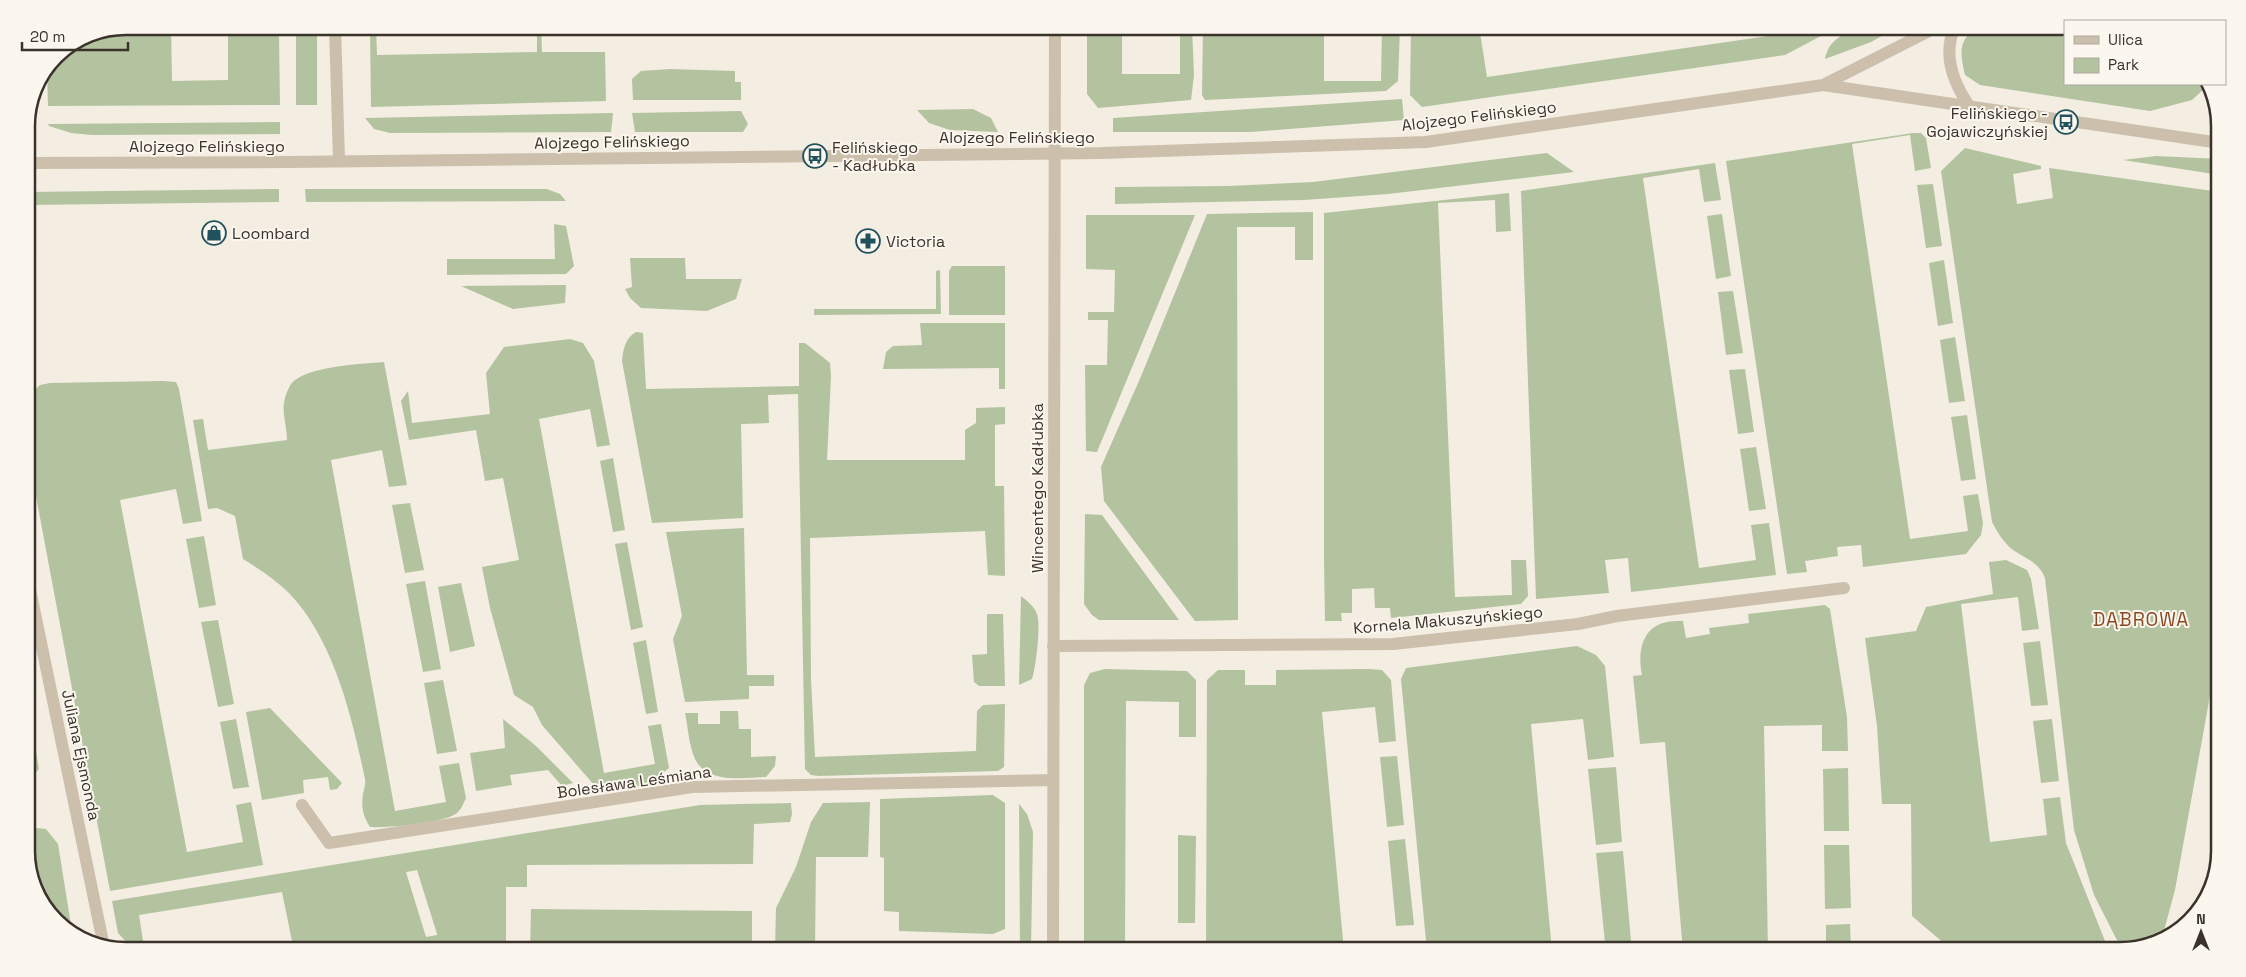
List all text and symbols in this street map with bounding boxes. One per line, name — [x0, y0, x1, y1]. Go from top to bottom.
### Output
scale bar — [22, 20, 129, 52]
legend — [2064, 20, 2226, 85]
text: 20 m — [30, 27, 65, 46]
text: Ulica — [2108, 30, 2143, 49]
text: Park — [2108, 55, 2139, 74]
street label: Alojzego Felińskiego — [1400, 96, 1558, 136]
place label: Felińskiego - Gojawiczyńskiej — [1926, 103, 2048, 142]
bus stop icon: Felińskiego - Gojawiczyńskiej — [2053, 109, 2079, 135]
street label: Alojzego Felińskiego — [939, 127, 1095, 148]
street label: Alojzego Felińskiego — [534, 130, 690, 154]
street label: Alojzego Felińskiego — [129, 136, 285, 157]
place label: Felińskiego - Kadłubka — [832, 137, 918, 176]
bus stop icon: Felińskiego - Kadłubka — [802, 143, 828, 169]
shop icon: Loombard — [201, 220, 227, 246]
place label: Loombard — [232, 223, 310, 244]
pharmacy icon: Victoria — [855, 228, 881, 254]
place label: Victoria — [886, 231, 945, 252]
street label: Wincentego Kadłubka — [1027, 403, 1048, 573]
street label: Kornela Makuszyńskiego — [1352, 601, 1544, 639]
district label: DĄBROWA — [2093, 607, 2189, 632]
street label: Juliana Ejsmonda — [57, 688, 105, 822]
street label: Bolesława Leśmiana — [555, 761, 713, 803]
north arrow — [2176, 907, 2226, 957]
text: N — [2196, 910, 2206, 928]

